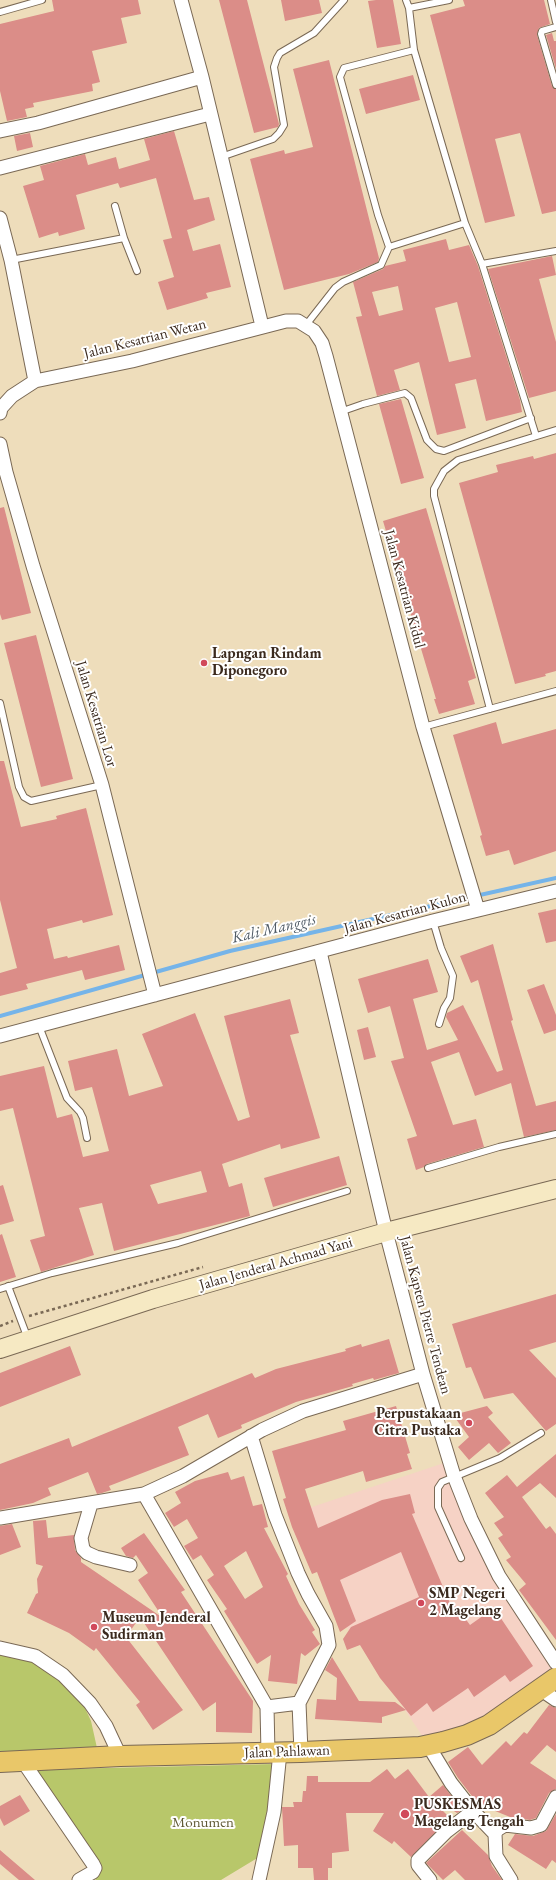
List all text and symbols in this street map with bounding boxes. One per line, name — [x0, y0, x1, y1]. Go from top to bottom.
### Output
street label: Jalan Kesatrian Wetan — [82, 315, 208, 363]
street label: Jalan Kesatrian Kidul — [380, 528, 428, 650]
place label: Lapngan Rindam Diponegoro — [212, 645, 322, 680]
marker: Lapngan Rindam Diponegoro — [199, 658, 209, 668]
street label: Jalan Kesatrian Lor — [71, 659, 121, 769]
street label: Jalan Kesatrian Kulon — [342, 888, 468, 938]
water label: Kali Manggis — [230, 910, 318, 948]
street label: Jalan Jenderal Achmad Yani — [197, 1233, 355, 1295]
street label: Jalan Kapten Pierre Tendean — [395, 1234, 455, 1396]
place label: Perpustakaan Citra Pustaka — [374, 1405, 461, 1440]
marker: Perpustakaan Citra Pustaka — [464, 1418, 474, 1428]
place label: SMP Negeri 2 Magelang — [429, 1585, 505, 1620]
marker: SMP Negeri 2 Magelang — [416, 1598, 426, 1608]
place label: Museum Jenderal Sudirman — [102, 1609, 211, 1644]
marker: Museum Jenderal Sudirman — [89, 1622, 99, 1632]
street label: Jalan Pahlawan — [244, 1742, 330, 1762]
place label: PUSKESMAS Magelang Tengah — [414, 1796, 524, 1831]
marker: PUSKESMAS Magelang Tengah — [399, 1808, 411, 1820]
park label: Monumen — [172, 1814, 234, 1832]

